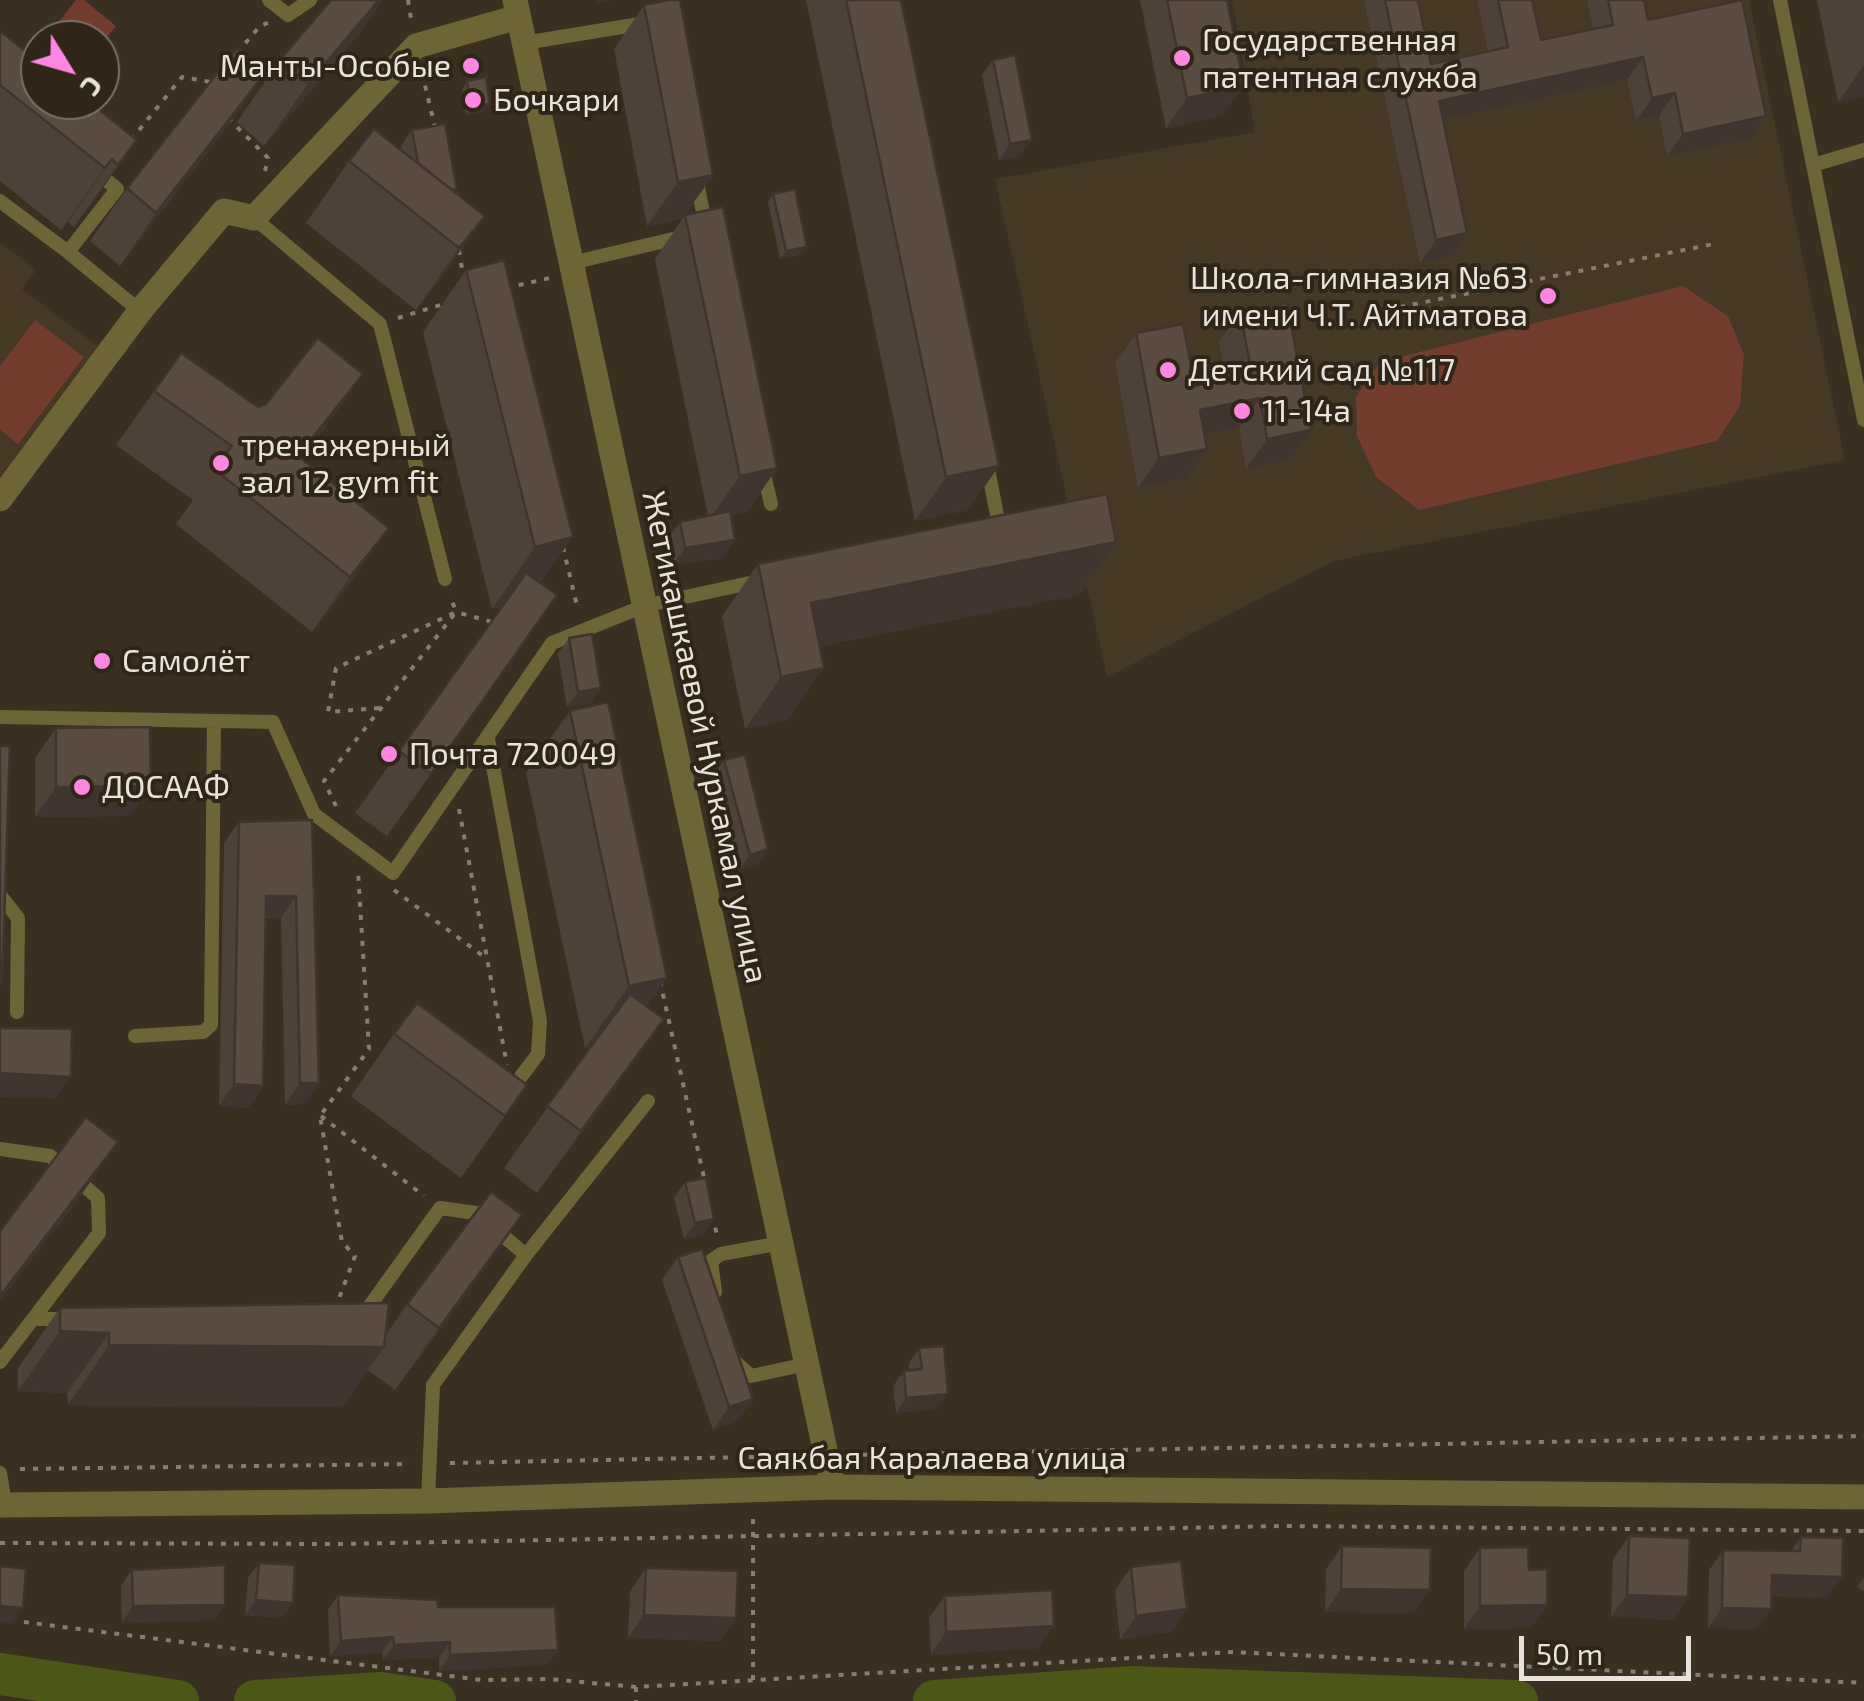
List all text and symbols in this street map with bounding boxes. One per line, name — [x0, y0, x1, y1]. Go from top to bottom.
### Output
north arrow — [20, 20, 120, 120]
place label: Государственная патентная служба — [1202, 21, 1478, 96]
place label: Манты-Особые — [220, 47, 451, 85]
marker: Государственная патентная служба — [1171, 47, 1193, 69]
marker: Манты-Особые — [460, 55, 482, 77]
text: С — [74, 70, 111, 104]
place label: Бочкари — [493, 81, 620, 119]
marker: Бочкари — [462, 89, 484, 111]
place label: Школа-гимназия №63 имени Ч.Т. Айтматова — [1190, 259, 1528, 334]
marker: Школа-гимназия №63 имени Ч.Т. Айтматова — [1537, 285, 1559, 307]
place label: Детский сад №117 — [1188, 351, 1455, 389]
marker: Детский сад №117 — [1157, 359, 1179, 381]
place label: 11-14а — [1262, 392, 1351, 430]
marker: 11-14а — [1231, 400, 1253, 422]
place label: тренажерный зал 12 gym fit — [241, 426, 450, 501]
marker: тренажерный зал 12 gym fit — [210, 452, 232, 474]
street label: Жетикашкаевой Нуркамал улица — [634, 487, 776, 987]
place label: Самолёт — [122, 642, 250, 680]
marker: Самолёт — [91, 650, 113, 672]
place label: Почта 720049 — [409, 735, 617, 773]
marker: Почта 720049 — [378, 743, 400, 765]
place label: ДОСААФ — [102, 768, 230, 806]
marker: ДОСААФ — [71, 776, 93, 798]
street label: Саякбая Каралаева улица — [738, 1439, 1126, 1477]
scale bar — [1524, 1616, 1696, 1678]
text: 50 m — [1536, 1635, 1603, 1671]

